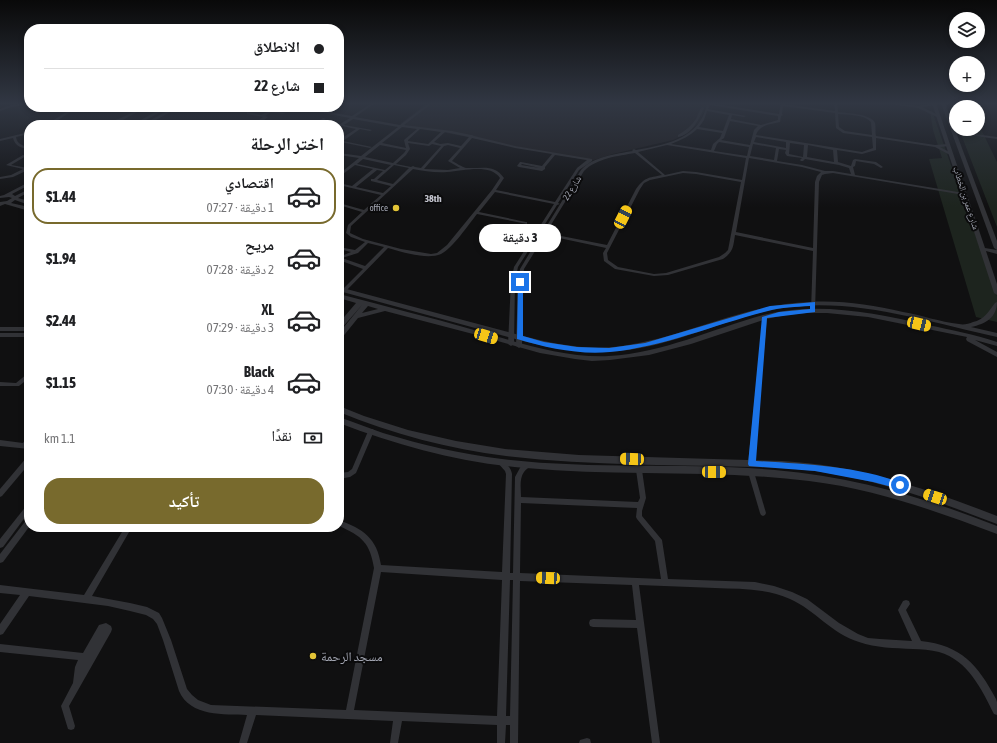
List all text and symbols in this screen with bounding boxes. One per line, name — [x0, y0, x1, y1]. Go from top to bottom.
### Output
map controls — [949, 12, 985, 136]
button: layers — [949, 12, 985, 48]
text: الانطلاق — [254, 38, 300, 55]
button: + — [949, 56, 985, 92]
text: شارع 22 — [254, 77, 300, 94]
button: − — [949, 100, 985, 136]
text: اختر الرحلة — [251, 133, 324, 154]
street label: شارع عمر بن الخطاب — [950, 165, 981, 231]
text: اقتصادي — [225, 174, 274, 191]
street label: شارع 22 — [561, 174, 584, 203]
icon: car — [286, 178, 322, 214]
text: $1.44 — [46, 188, 76, 205]
district label: 38th — [424, 193, 442, 204]
text: 1 دقيقة · 07:27 — [207, 200, 274, 215]
place label: office — [369, 203, 388, 213]
marker: office — [391, 203, 401, 213]
car — [612, 204, 634, 230]
callout: 3 دقيقة — [479, 224, 561, 252]
text: 3 دقيقة — [502, 230, 538, 245]
text: مريح — [245, 236, 274, 253]
icon: car — [286, 240, 322, 276]
text: $1.94 — [46, 250, 76, 267]
text: 2 دقيقة · 07:28 — [207, 262, 274, 277]
route end — [511, 273, 529, 291]
text: XL — [261, 301, 274, 318]
icon: car — [286, 302, 322, 338]
text: $2.44 — [46, 312, 76, 329]
car — [906, 315, 932, 333]
text: 3 دقيقة · 07:29 — [207, 320, 274, 335]
car — [473, 327, 499, 345]
text: Black — [244, 363, 274, 380]
icon: car — [286, 364, 322, 400]
text: $1.15 — [46, 374, 76, 391]
text: 4 دقيقة · 07:30 — [207, 382, 274, 397]
text: نقدًا — [271, 427, 292, 444]
icon: cash — [302, 427, 324, 449]
text: 1.1 km — [44, 431, 75, 446]
car — [620, 453, 644, 465]
car — [702, 466, 726, 478]
route start — [891, 476, 909, 494]
button: تأكيد — [44, 478, 324, 524]
car — [922, 488, 948, 506]
car — [536, 571, 560, 585]
place label: مسجد الرحمة — [321, 649, 383, 665]
marker: مسجد الرحمة — [308, 651, 318, 661]

